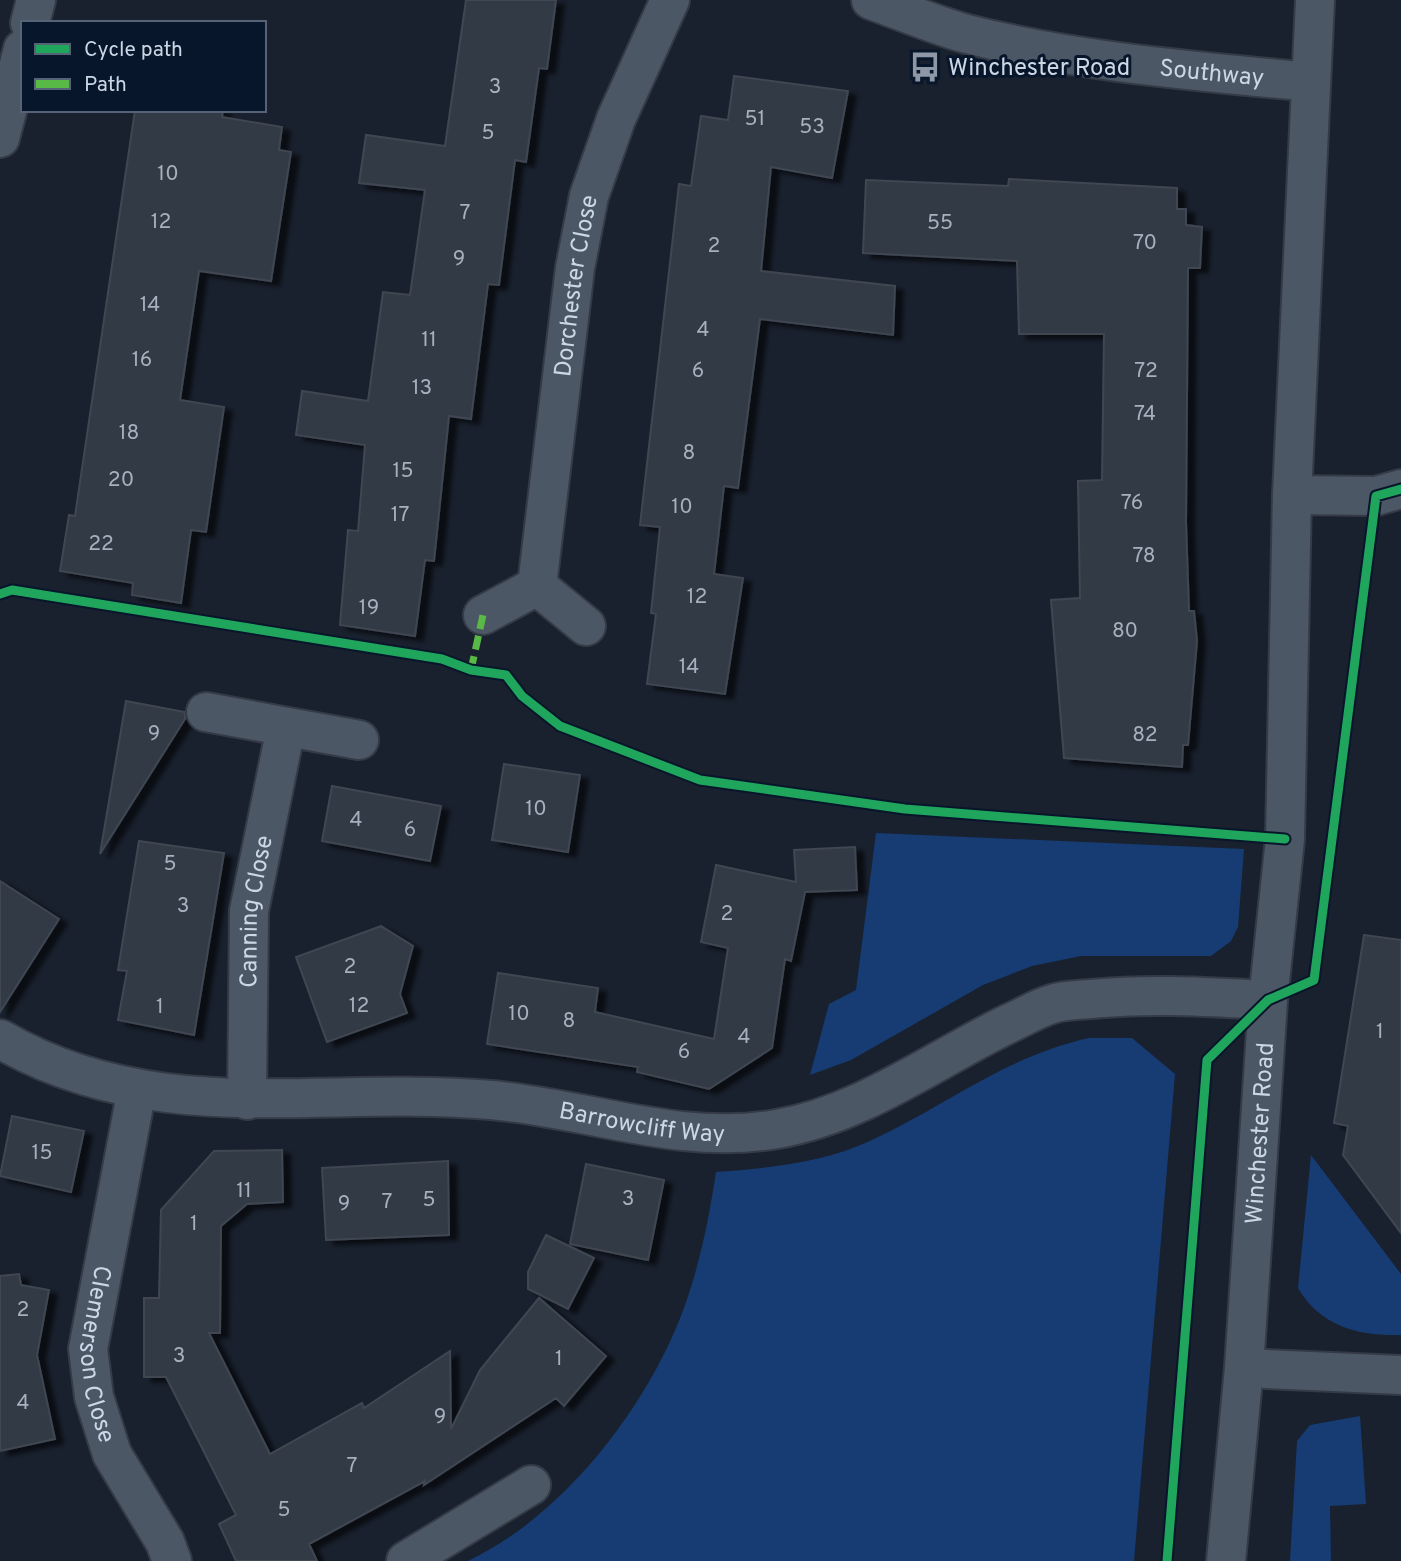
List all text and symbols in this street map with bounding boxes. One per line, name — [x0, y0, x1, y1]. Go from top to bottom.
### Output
legend — [21, 21, 266, 112]
text: Cycle path — [84, 37, 183, 64]
bus stop icon: Winchester Road — [908, 50, 942, 84]
place label: Winchester Road — [948, 54, 1130, 84]
street label: Southway — [1158, 54, 1265, 95]
text: Path — [84, 72, 127, 99]
house number: 3 — [489, 74, 501, 101]
house number: 51 — [745, 106, 765, 133]
house number: 53 — [799, 114, 825, 141]
house number: 5 — [481, 120, 495, 147]
house number: 10 — [157, 161, 179, 188]
street label: Dorchester Close — [549, 193, 606, 379]
house number: 7 — [460, 200, 471, 227]
house number: 12 — [151, 209, 171, 236]
house number: 55 — [927, 210, 953, 237]
house number: 70 — [1133, 230, 1157, 257]
house number: 2 — [708, 233, 720, 260]
house number: 9 — [453, 246, 465, 273]
house number: 14 — [140, 292, 160, 319]
house number: 4 — [696, 317, 710, 344]
house number: 11 — [421, 327, 437, 354]
house number: 16 — [132, 347, 152, 374]
house number: 6 — [692, 358, 704, 385]
house number: 72 — [1134, 358, 1158, 385]
house number: 13 — [412, 375, 432, 402]
house number: 74 — [1134, 401, 1156, 428]
house number: 18 — [119, 420, 139, 447]
house number: 8 — [683, 440, 695, 467]
house number: 15 — [393, 458, 413, 485]
house number: 20 — [108, 467, 134, 494]
house number: 76 — [1121, 490, 1143, 517]
house number: 10 — [671, 494, 693, 521]
house number: 17 — [391, 502, 409, 529]
house number: 22 — [88, 531, 114, 558]
house number: 78 — [1132, 543, 1156, 570]
house number: 12 — [687, 584, 707, 611]
house number: 19 — [359, 595, 379, 622]
house number: 80 — [1112, 618, 1138, 645]
house number: 14 — [679, 654, 699, 681]
house number: 9 — [148, 721, 160, 748]
house number: 82 — [1132, 722, 1158, 749]
house number: 10 — [525, 796, 547, 823]
house number: 4 — [349, 807, 363, 834]
house number: 6 — [404, 817, 416, 844]
street label: Canning Close — [235, 833, 281, 988]
house number: 5 — [163, 851, 177, 878]
house number: 3 — [177, 893, 189, 920]
house number: 2 — [721, 901, 733, 928]
house number: 2 — [344, 954, 356, 981]
house number: 12 — [349, 993, 369, 1020]
house number: 1 — [156, 994, 164, 1021]
house number: 10 — [508, 1001, 530, 1028]
house number: 8 — [563, 1008, 575, 1035]
house number: 1 — [1376, 1019, 1384, 1046]
house number: 4 — [737, 1024, 751, 1051]
house number: 6 — [678, 1039, 690, 1066]
street label: Winchester Road — [1240, 1042, 1282, 1225]
street label: Barrowcliff Way — [556, 1097, 725, 1150]
house number: 15 — [32, 1140, 52, 1167]
house number: 11 — [236, 1178, 252, 1205]
house number: 3 — [622, 1186, 634, 1213]
house number: 5 — [422, 1187, 436, 1214]
house number: 7 — [382, 1189, 393, 1216]
house number: 9 — [338, 1191, 350, 1218]
house number: 1 — [190, 1211, 198, 1238]
street label: Clemerson Close — [71, 1263, 121, 1447]
house number: 2 — [17, 1297, 29, 1324]
house number: 3 — [173, 1343, 185, 1370]
house number: 1 — [555, 1346, 563, 1373]
house number: 4 — [16, 1390, 30, 1417]
house number: 9 — [434, 1404, 446, 1431]
house number: 7 — [347, 1453, 358, 1480]
house number: 5 — [277, 1497, 291, 1524]

